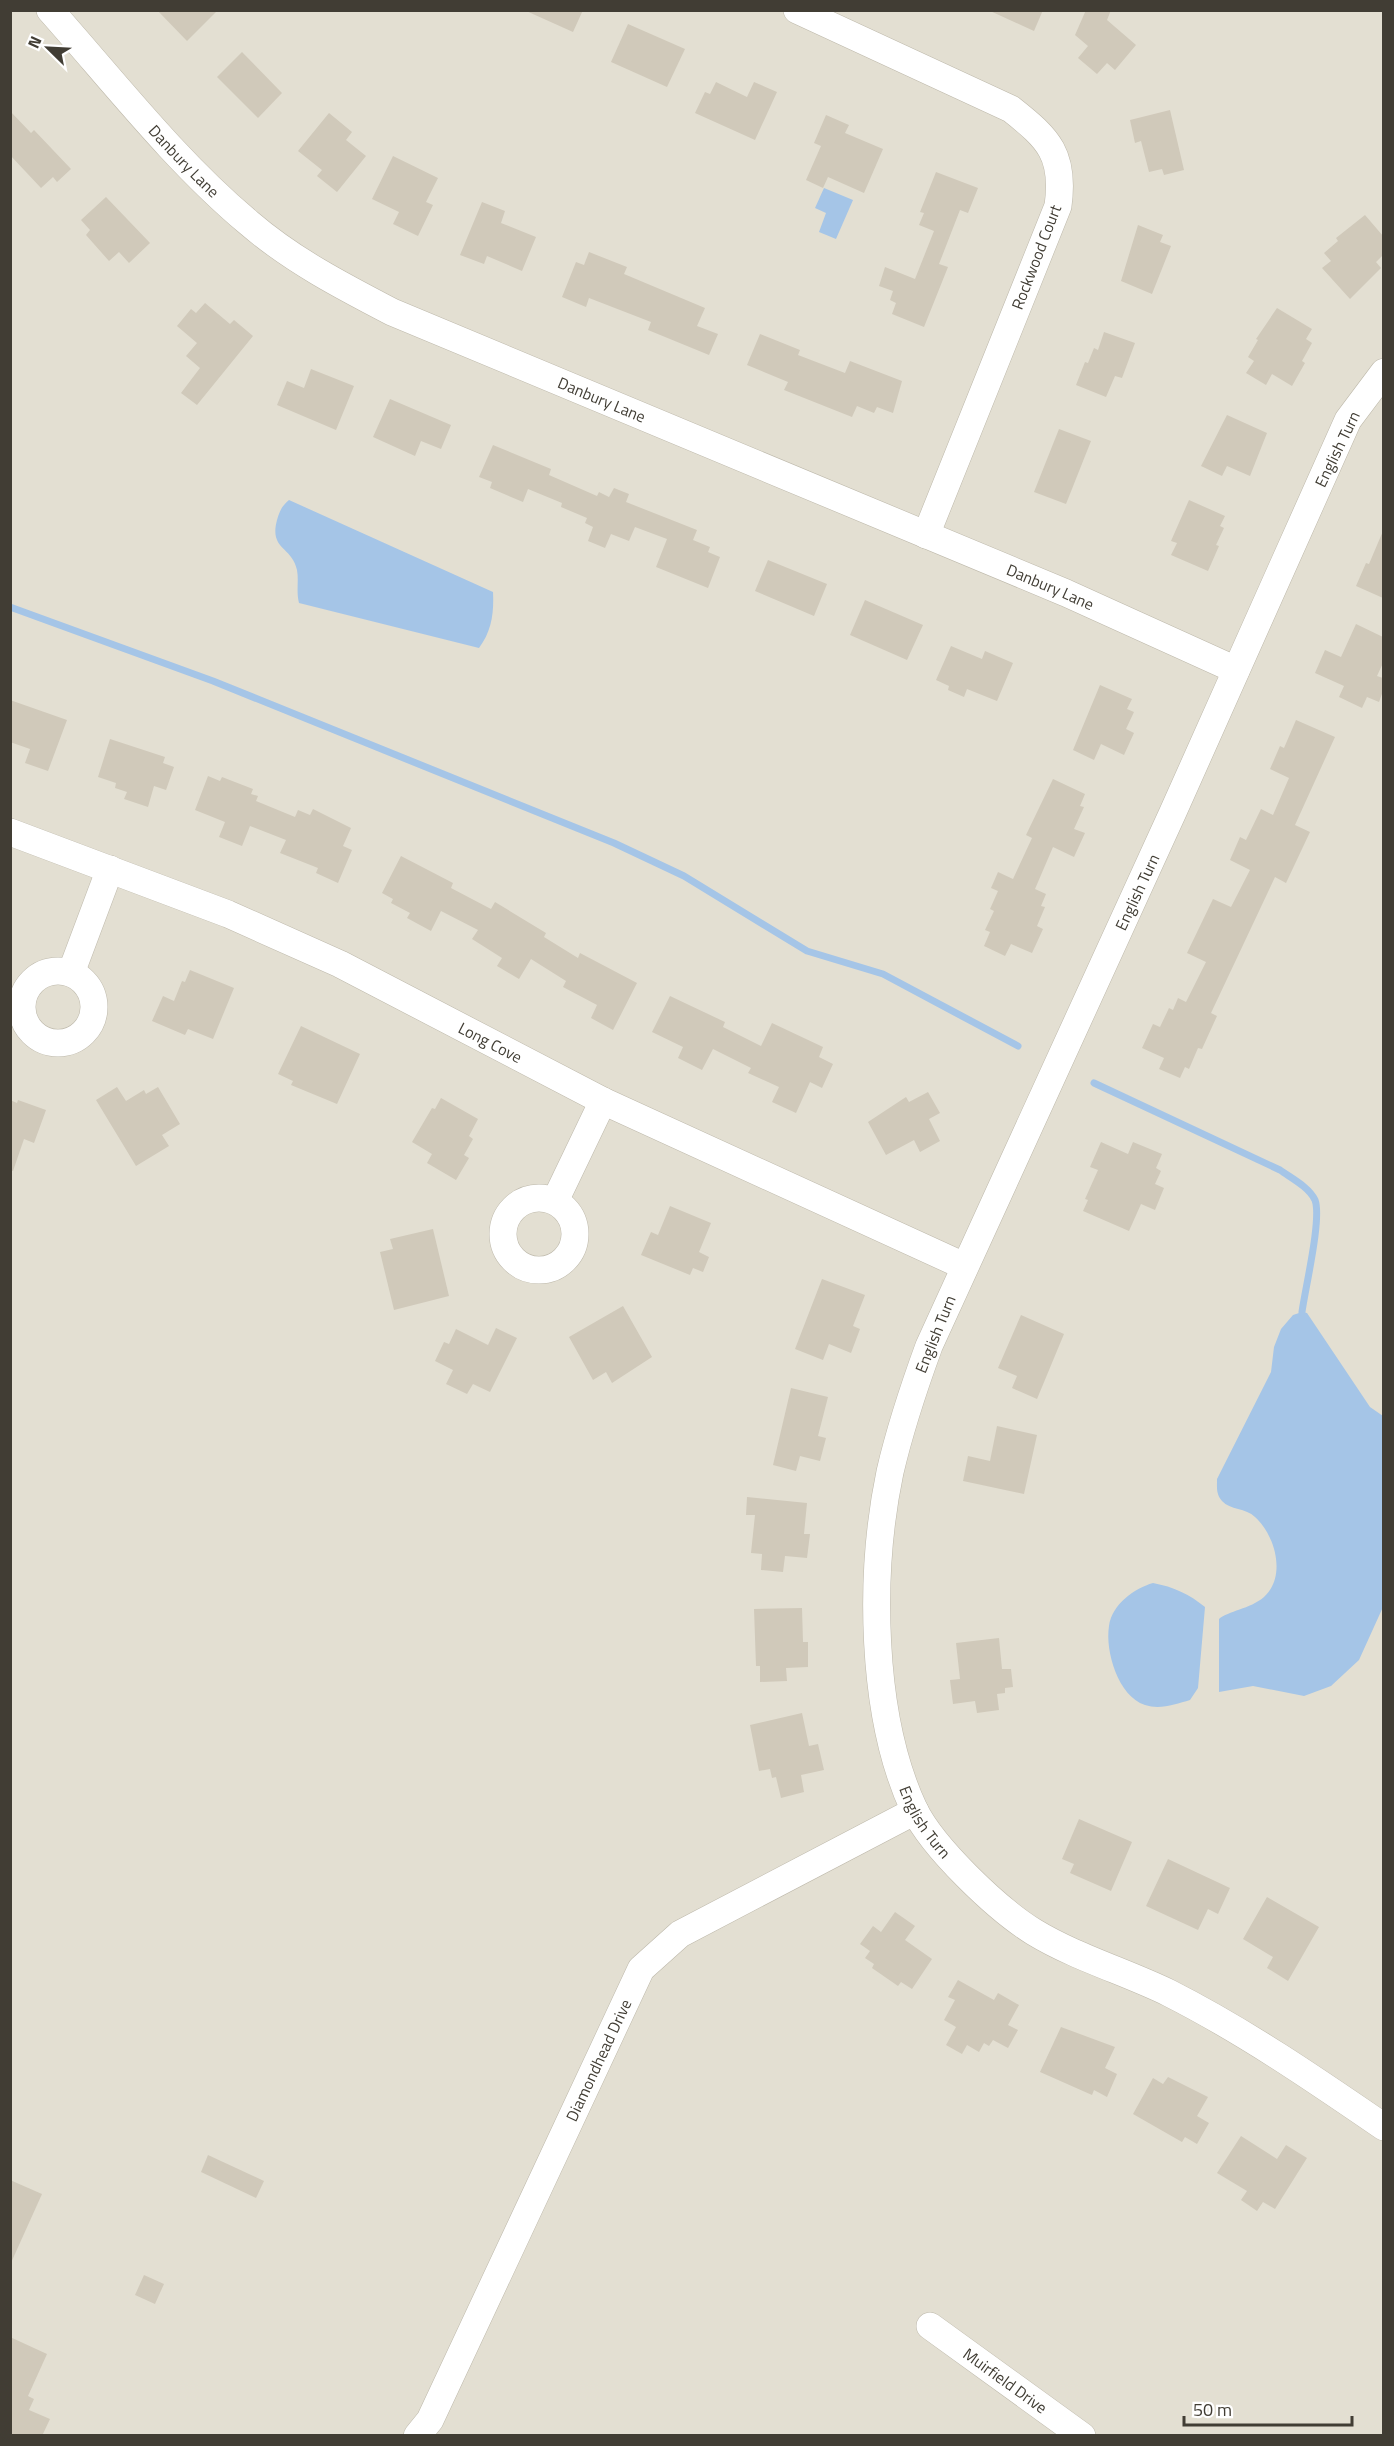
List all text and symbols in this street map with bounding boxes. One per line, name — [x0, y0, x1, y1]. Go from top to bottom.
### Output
north arrow — [18, 18, 78, 78]
text: N — [21, 32, 48, 52]
street label: Danbury Lane — [143, 119, 225, 203]
street label: Rockwood Court — [1005, 201, 1067, 313]
street label: Danbury Lane — [554, 371, 649, 428]
street label: English Turn — [1308, 407, 1366, 491]
street label: Danbury Lane — [1003, 558, 1098, 616]
street label: English Turn — [1109, 850, 1165, 934]
street label: Long Cove — [454, 1016, 526, 1069]
street label: English Turn — [909, 1291, 961, 1377]
street label: English Turn — [893, 1782, 957, 1864]
street label: Diamondhead Drive — [559, 1995, 637, 2125]
street label: Muirfield Drive — [958, 2342, 1052, 2419]
scale bar — [1184, 2389, 1352, 2427]
text: 50 m — [1193, 2396, 1232, 2423]

